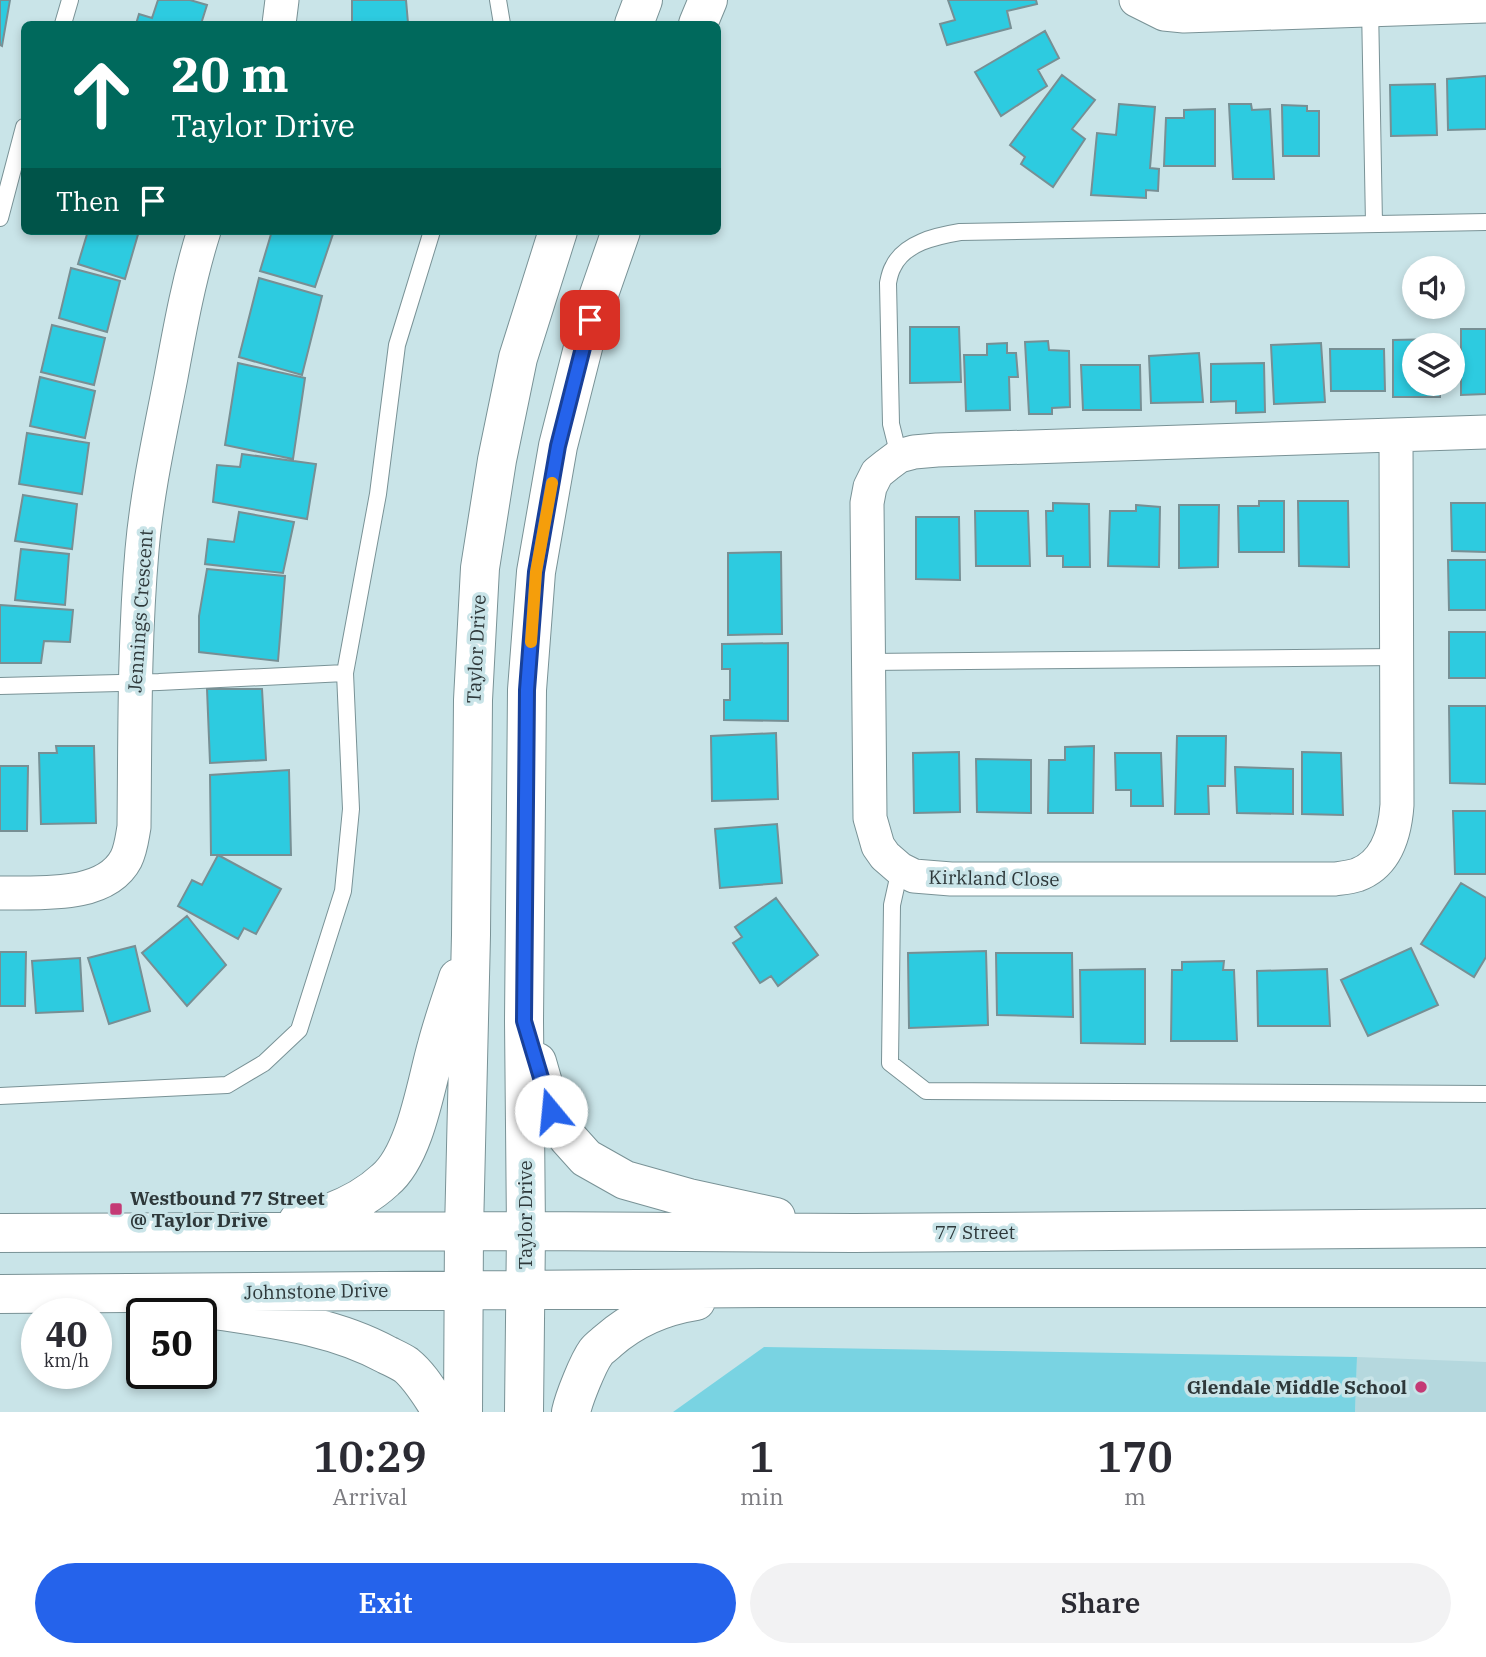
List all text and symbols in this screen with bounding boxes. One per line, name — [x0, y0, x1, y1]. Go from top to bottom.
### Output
text: 20 m — [171, 42, 289, 105]
icon: ahead — [56, 49, 147, 140]
text: Taylor Drive — [171, 104, 355, 146]
icon: arrive — [134, 182, 172, 220]
text: Then — [56, 184, 120, 218]
map controls — [1402, 256, 1465, 396]
button: sound — [1402, 256, 1465, 319]
pin — [560, 290, 620, 350]
icon: arrive — [571, 301, 609, 339]
button: layers — [1402, 333, 1465, 396]
street label: Jennings Crescent — [122, 528, 158, 693]
street label: Taylor Drive — [461, 594, 491, 704]
street label: Kirkland Close — [928, 865, 1060, 891]
position arrow — [514, 1074, 588, 1148]
street label: Taylor Drive — [513, 1160, 537, 1270]
place label: Westbound 77 Street @ Taylor Drive — [130, 1186, 325, 1232]
marker: Westbound 77 Street @ Taylor Drive — [108, 1201, 124, 1217]
street label: 77 Street — [935, 1220, 1016, 1244]
street label: Johnstone Drive — [244, 1278, 388, 1304]
speed limit sign: 50 — [126, 1298, 217, 1389]
text: 40 — [45, 1311, 88, 1357]
text: km/h — [44, 1349, 89, 1372]
place label: Glendale Middle School — [1187, 1375, 1407, 1399]
marker: Glendale Middle School — [1413, 1379, 1429, 1395]
text: 10:29 — [313, 1429, 427, 1484]
text: 1 — [749, 1429, 774, 1484]
text: 170 — [1097, 1429, 1173, 1484]
text: Arrival — [333, 1481, 407, 1511]
text: min — [740, 1481, 784, 1511]
text: m — [1124, 1481, 1146, 1511]
button: Exit — [35, 1563, 736, 1643]
button: Share — [750, 1563, 1451, 1643]

